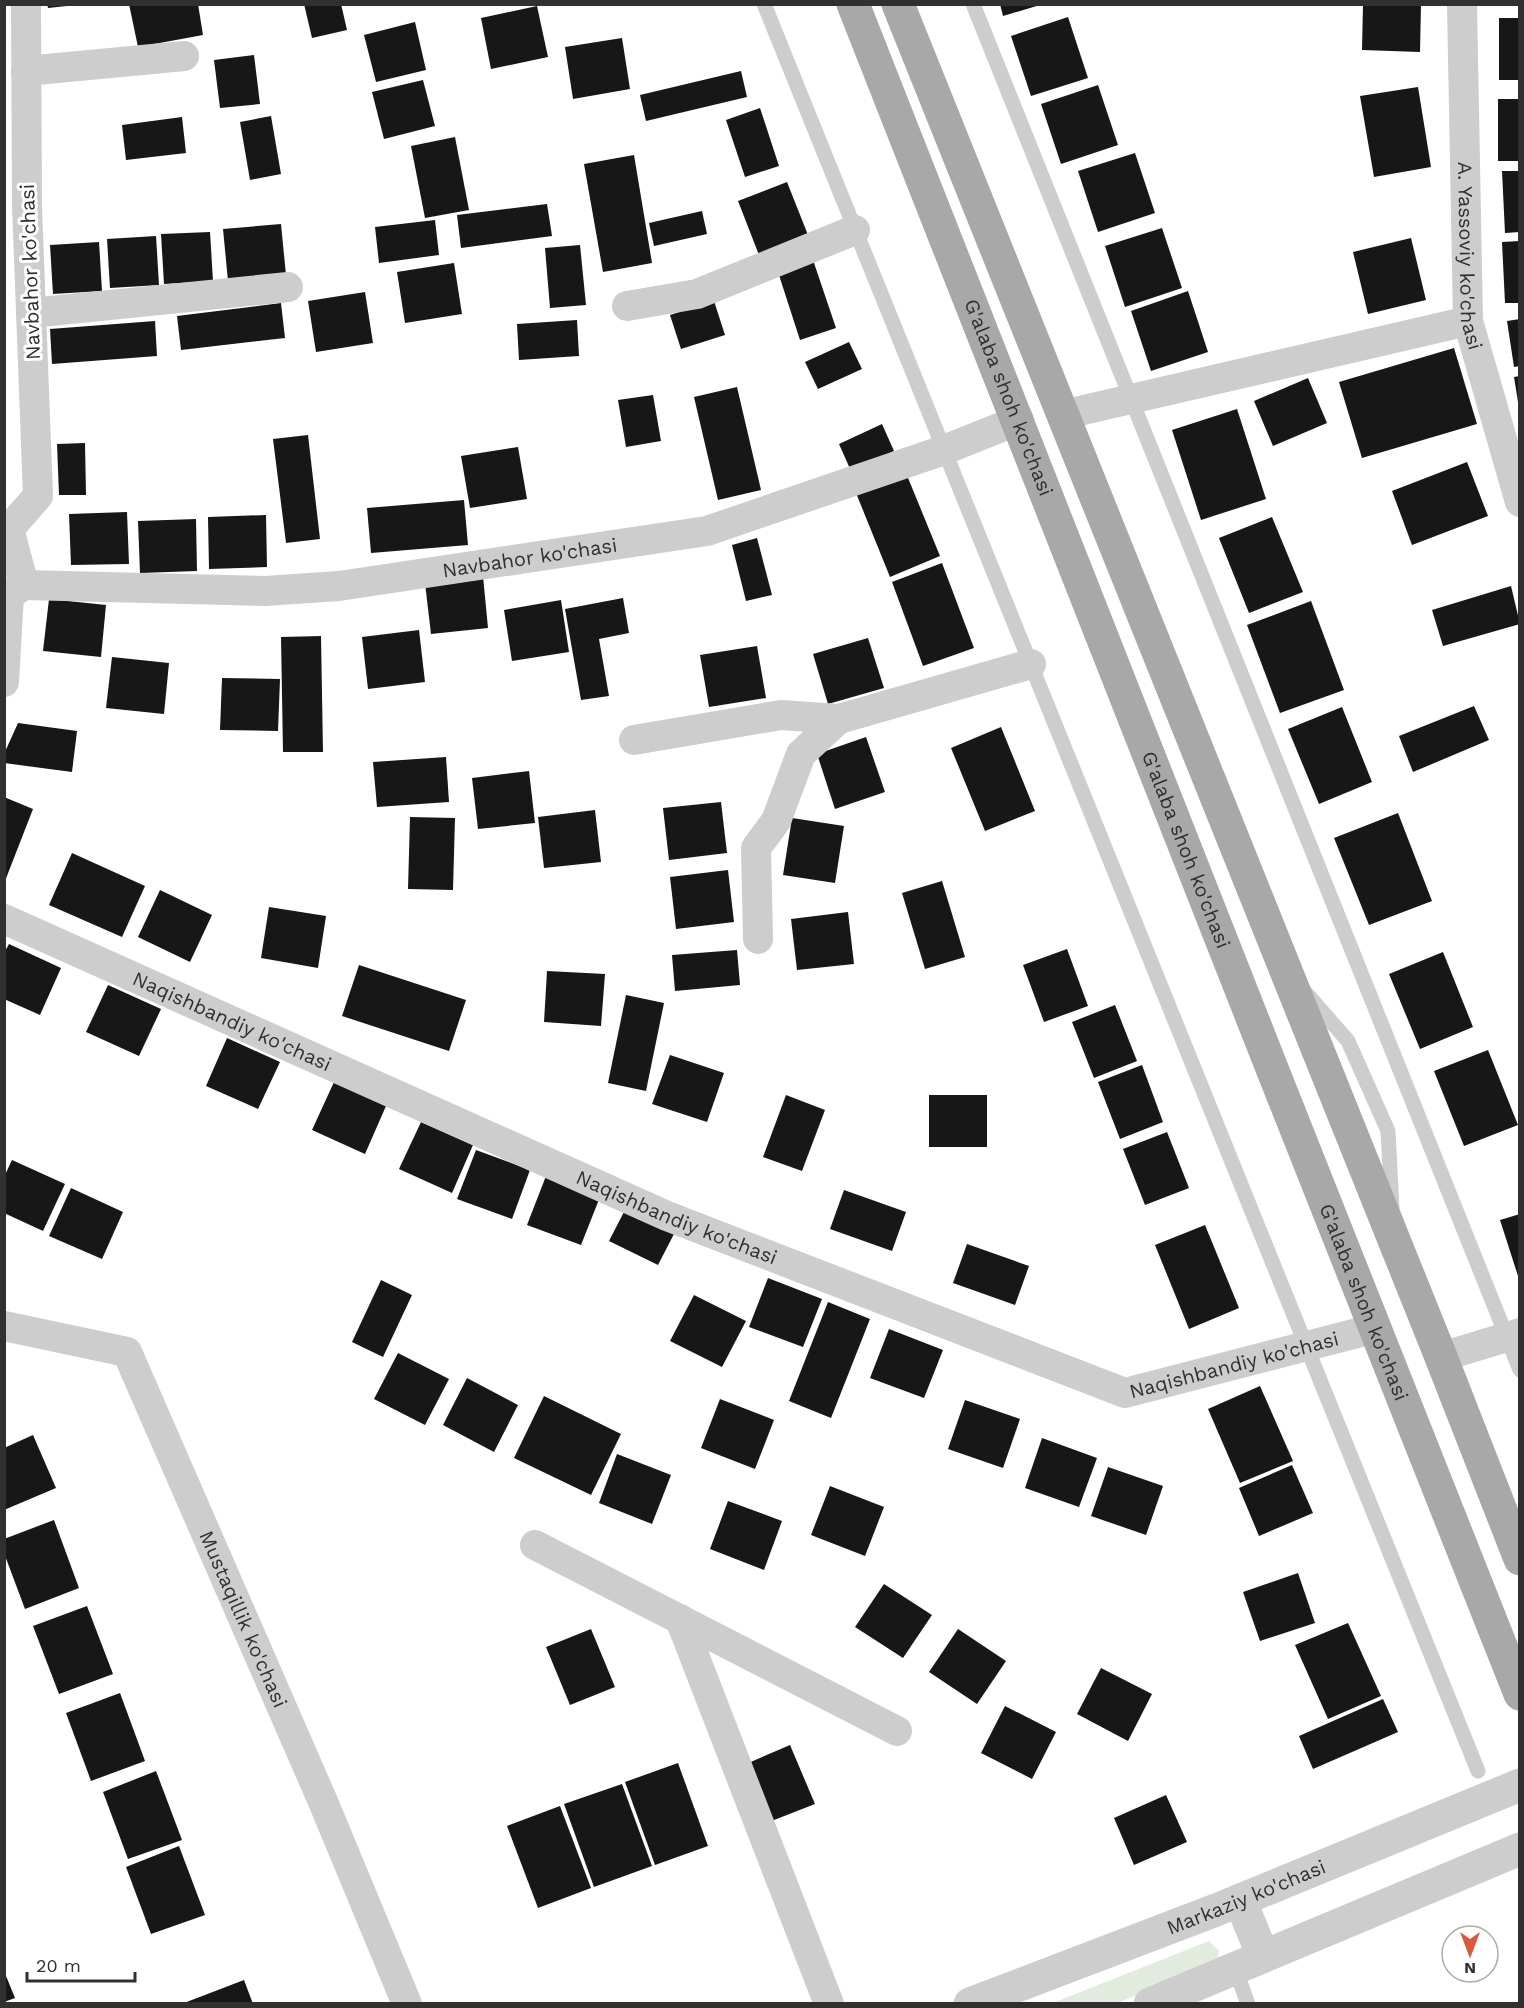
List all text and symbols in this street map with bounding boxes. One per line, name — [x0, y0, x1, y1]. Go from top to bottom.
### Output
street label: A. Yassoviy ko'chasi — [1453, 161, 1488, 353]
street label: Navbahor ko'chasi — [15, 183, 45, 361]
street label: G'alaba shoh ko'chasi — [959, 295, 1058, 499]
street label: Navbahor ko'chasi — [441, 533, 619, 582]
street label: G'alaba shoh ko'chasi — [1137, 748, 1236, 952]
street label: Naqishbandiy ko'chasi — [129, 966, 335, 1076]
street label: Naqishbandiy ko'chasi — [573, 1165, 781, 1269]
street label: G'alaba shoh ko'chasi — [1314, 1200, 1414, 1404]
street label: Naqishbandiy ko'chasi — [1127, 1326, 1341, 1403]
street label: Mustaqillik ko'chasi — [194, 1527, 292, 1711]
street label: Markaziy ko'chasi — [1163, 1854, 1329, 1940]
north arrow — [1440, 1924, 1500, 1984]
scale bar — [27, 1945, 135, 1983]
text: 20 m — [36, 1955, 81, 1976]
text: N — [1464, 1959, 1476, 1978]

